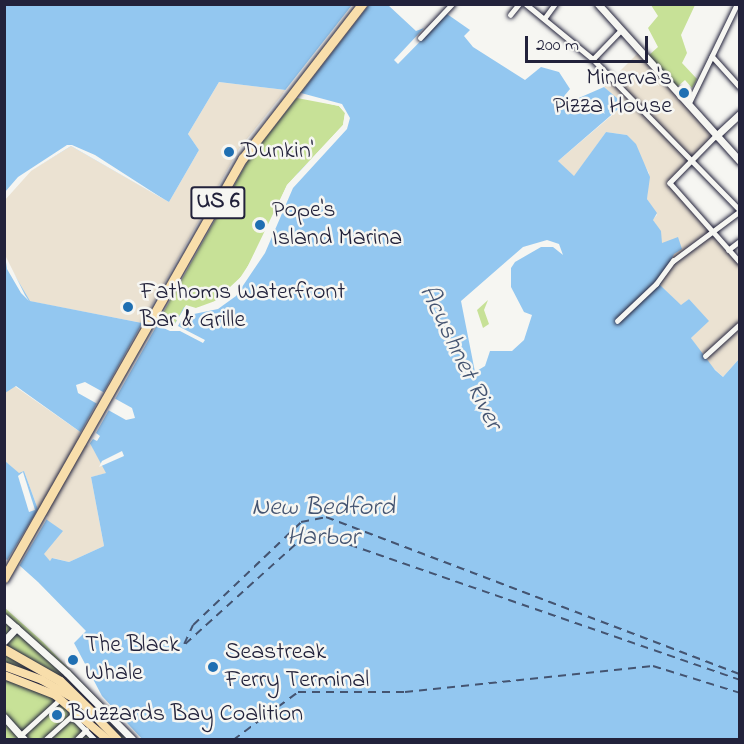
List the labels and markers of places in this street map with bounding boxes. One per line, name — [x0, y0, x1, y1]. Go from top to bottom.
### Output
place label: Minerva's Pizza House — [553, 65, 672, 121]
marker: Minerva's Pizza House — [677, 86, 691, 100]
place label: Dunkin' — [241, 138, 313, 166]
marker: Dunkin' — [222, 145, 236, 159]
place label: Pope's Island Marina — [272, 197, 402, 253]
marker: Pope's Island Marina — [253, 218, 267, 232]
place label: Fathoms Waterfront Bar & Grille — [140, 279, 345, 335]
marker: Fathoms Waterfront Bar & Grille — [121, 300, 135, 314]
place label: The Black Whale — [85, 632, 180, 688]
place label: Seastreak Ferry Terminal — [225, 639, 369, 695]
marker: The Black Whale — [66, 653, 80, 667]
marker: Seastreak Ferry Terminal — [206, 660, 220, 674]
place label: Buzzards Bay Coalition — [69, 701, 303, 729]
marker: Buzzards Bay Coalition — [50, 708, 64, 722]

